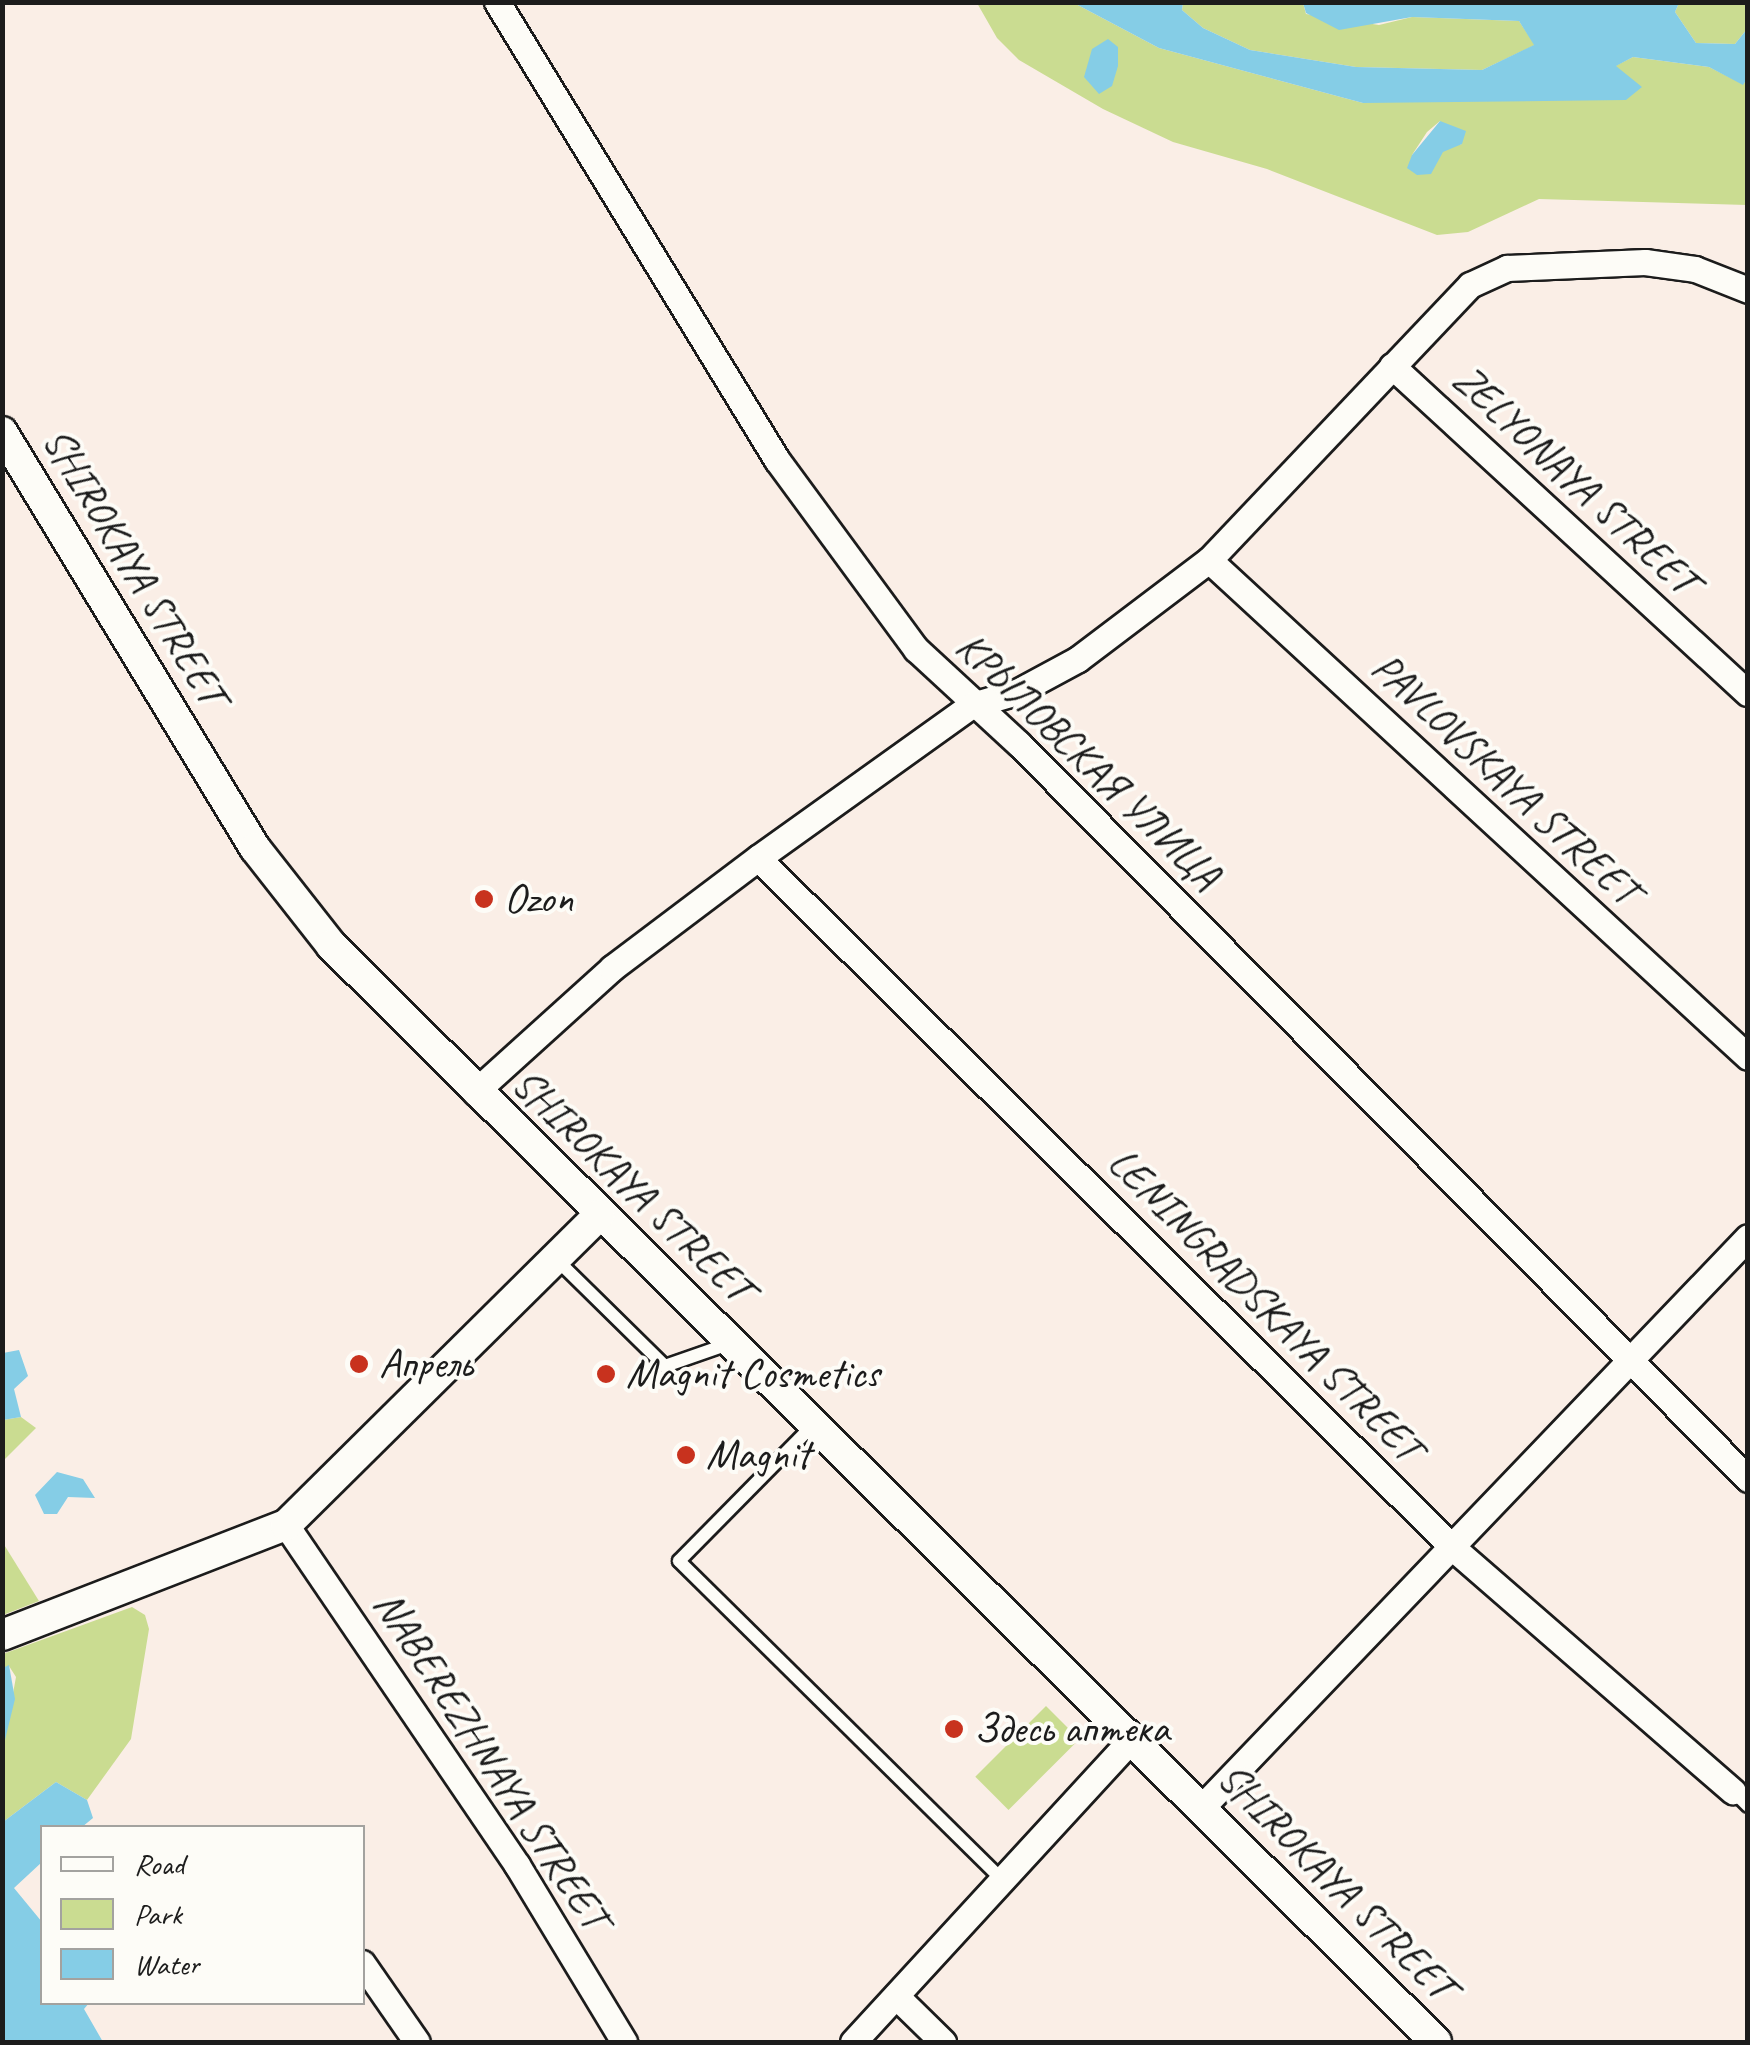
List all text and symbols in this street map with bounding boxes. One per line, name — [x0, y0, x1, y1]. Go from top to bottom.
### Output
street label: ZELYONAYA STREET — [1442, 354, 1708, 606]
street label: SHIROKAYA STREET — [31, 419, 237, 715]
street label: КРЫЛОВСКАЯ УЛИЦА — [944, 621, 1232, 901]
street label: PAVLOVSKAYA STREET — [1361, 643, 1649, 915]
place label: Ozon — [504, 874, 573, 924]
marker: Ozon — [473, 888, 495, 910]
street label: SHIROKAYA STREET — [501, 1059, 763, 1313]
street label: LENINGRADSKAYA STREET — [1097, 1137, 1433, 1473]
place label: Апрель — [379, 1339, 473, 1389]
place label: Magnit Cosmetics — [626, 1349, 880, 1399]
marker: Апрель — [348, 1353, 370, 1375]
marker: Magnit Cosmetics — [595, 1363, 617, 1385]
place label: Magnit — [706, 1430, 810, 1480]
marker: Magnit — [675, 1444, 697, 1466]
street label: NABEREZHNAYA STREET — [363, 1582, 619, 1938]
place label: Здесь аптека — [974, 1704, 1170, 1754]
marker: Здесь аптека — [943, 1718, 965, 1740]
street label: SHIROKAYA STREET — [1207, 1753, 1465, 2011]
legend — [40, 1825, 365, 2005]
text: Road — [134, 1845, 184, 1883]
text: Park — [134, 1895, 182, 1933]
text: Water — [134, 1945, 199, 1983]

